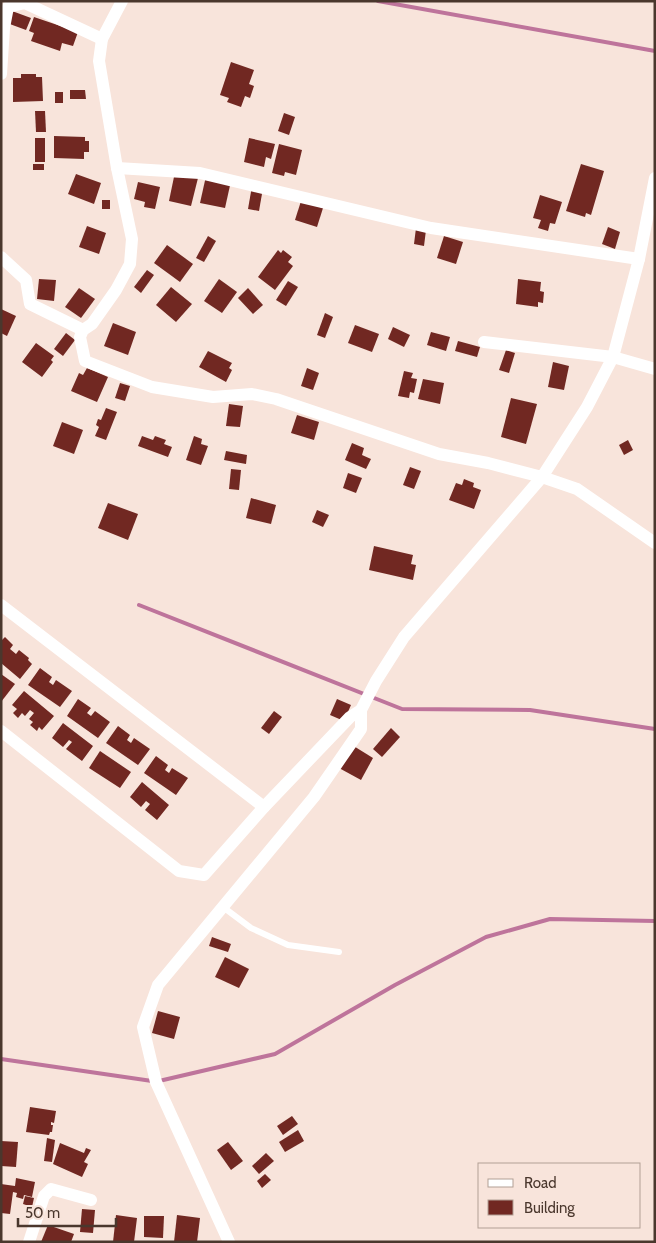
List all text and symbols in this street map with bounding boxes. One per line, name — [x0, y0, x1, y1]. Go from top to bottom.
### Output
legend — [478, 1163, 641, 1228]
text: Road — [524, 1174, 557, 1192]
scale bar — [18, 1196, 115, 1228]
text: Building — [524, 1199, 575, 1217]
text: 50 m — [25, 1204, 60, 1222]

